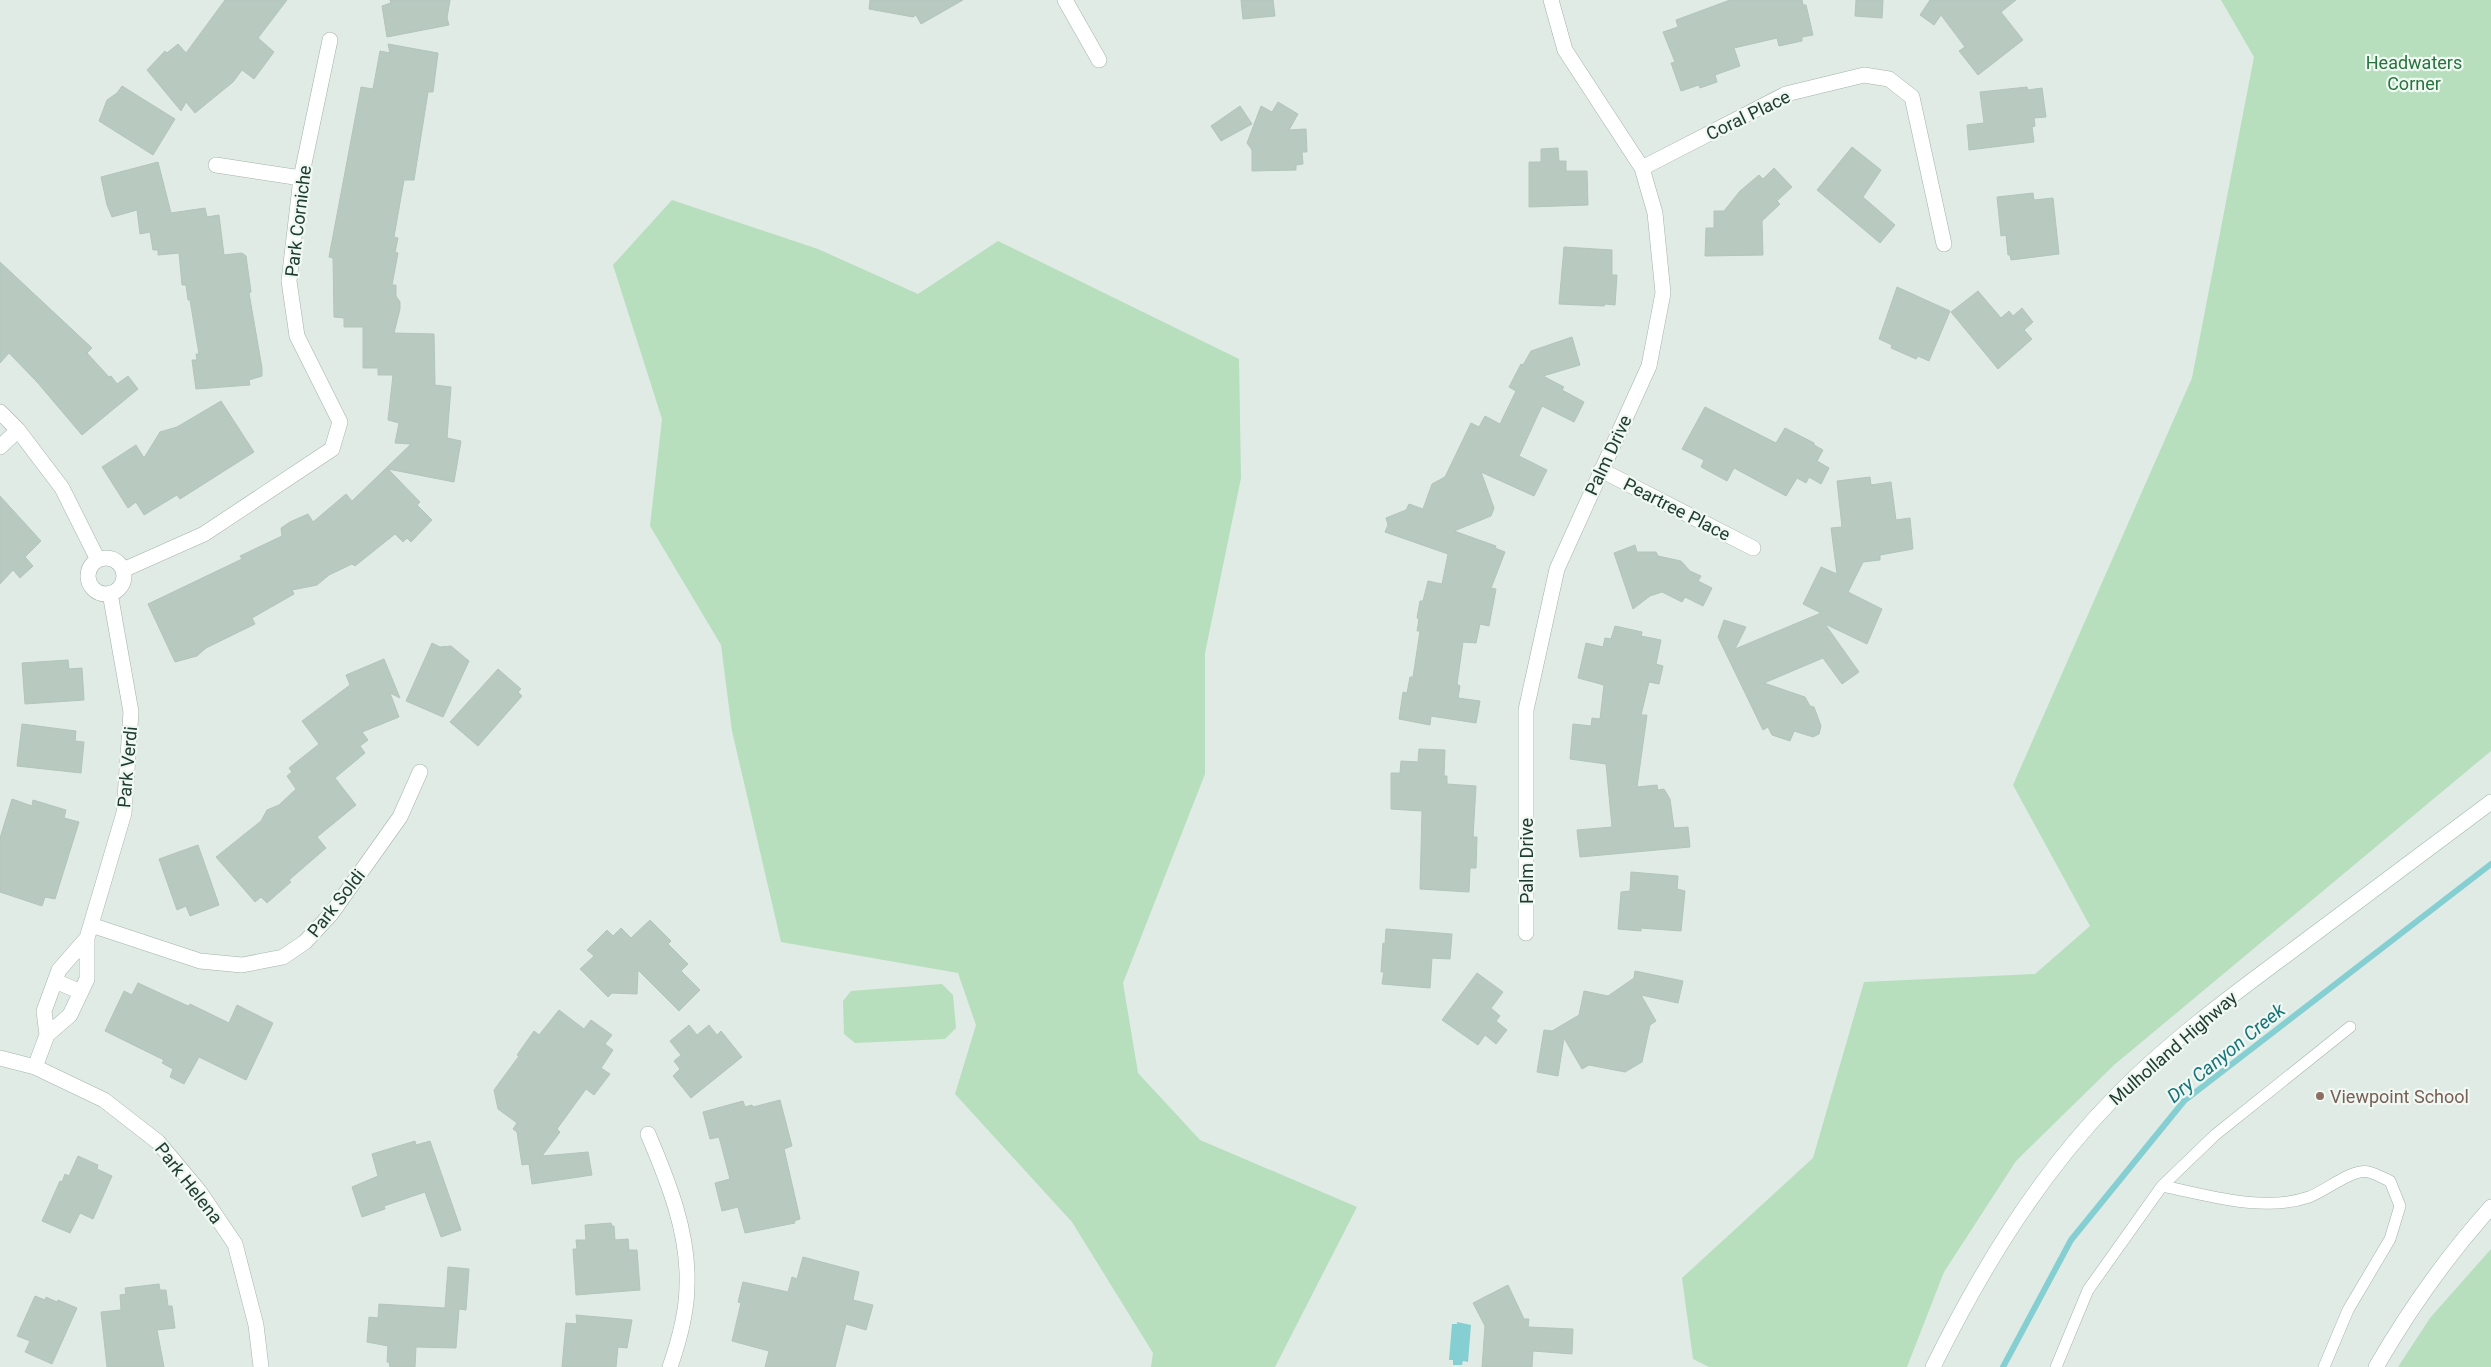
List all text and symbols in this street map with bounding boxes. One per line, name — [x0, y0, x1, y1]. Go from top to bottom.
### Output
park label: Headwaters Corner — [2366, 52, 2462, 94]
street label: Coral Place — [1703, 86, 1793, 144]
street label: Park Corniche — [281, 164, 315, 278]
street label: Palm Drive — [1580, 412, 1636, 498]
street label: Peartree Place — [1620, 473, 1734, 545]
street label: Park Verdi — [113, 725, 141, 809]
street label: Palm Drive — [1516, 818, 1537, 904]
street label: Park Soldi — [303, 865, 369, 941]
street label: Mulholland Highway — [2105, 987, 2241, 1109]
water label: Dry Canyon Creek — [2162, 998, 2290, 1108]
place label: Viewpoint School — [2330, 1086, 2469, 1107]
marker: Viewpoint School — [2314, 1090, 2326, 1102]
street label: Park Helena — [151, 1138, 227, 1228]

